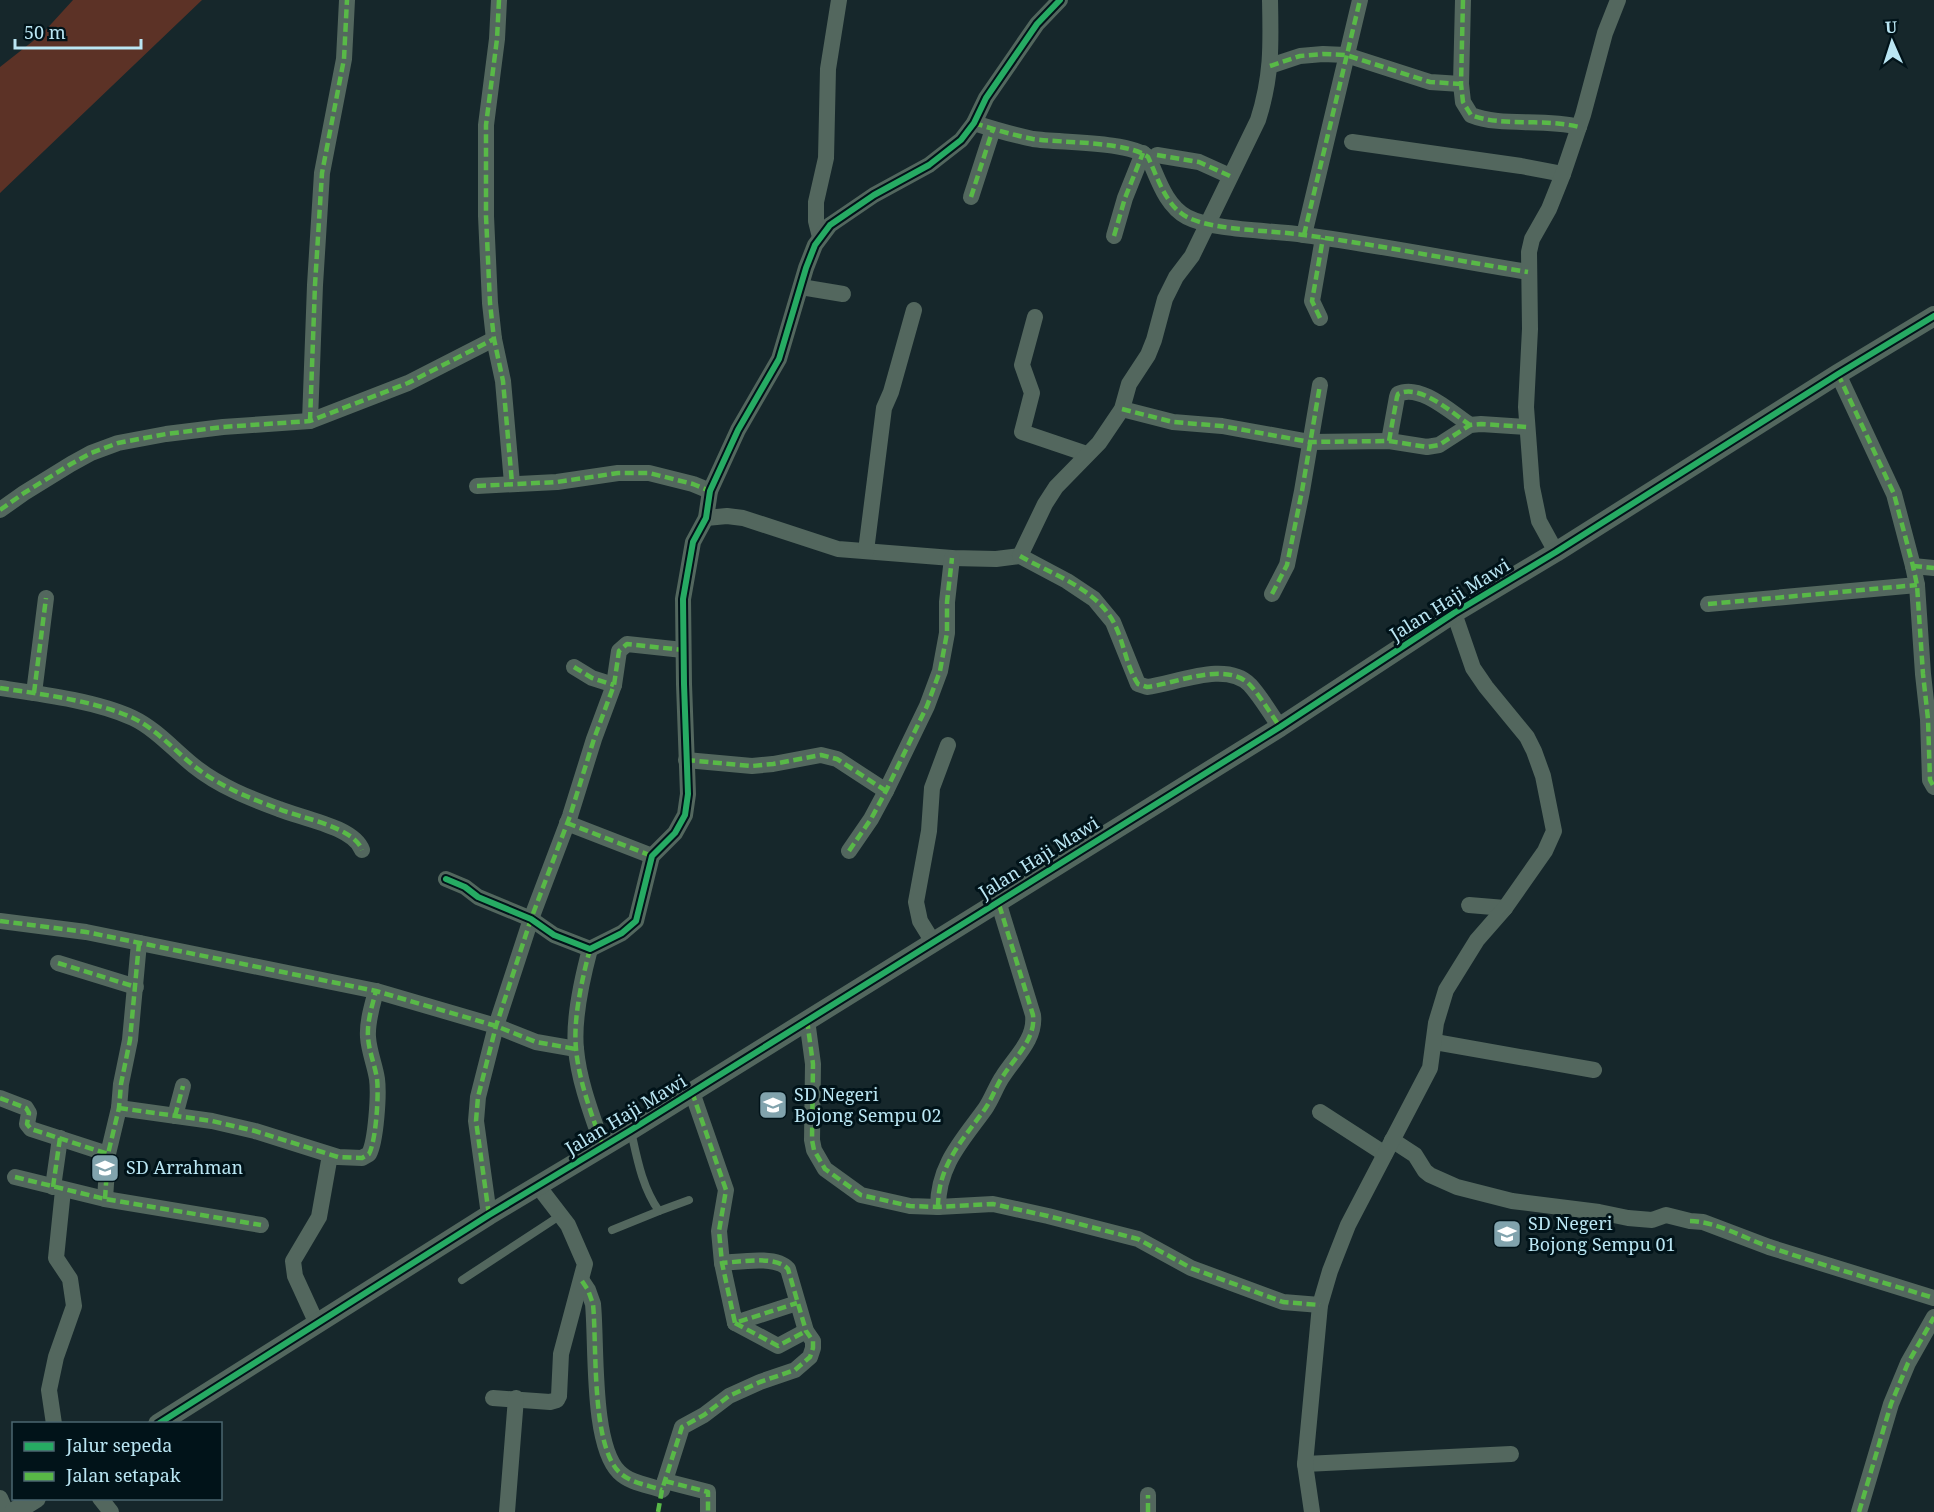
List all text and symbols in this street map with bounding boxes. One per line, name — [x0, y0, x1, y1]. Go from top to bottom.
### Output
scale bar — [15, 12, 141, 50]
north arrow — [1862, 12, 1922, 72]
text: U — [1885, 16, 1898, 38]
text: 50 m — [24, 20, 66, 44]
street label: Jalan Haji Mawi — [1384, 553, 1514, 646]
street label: Jalan Haji Mawi — [973, 811, 1103, 904]
street label: Jalan Haji Mawi — [560, 1068, 691, 1160]
place label: SD Negeri Bojong Sempu 02 — [794, 1082, 942, 1127]
school or university icon: SD Negeri Bojong Sempu 02 — [757, 1089, 789, 1121]
school or university icon: SD Arrahman — [89, 1152, 121, 1184]
place label: SD Arrahman — [126, 1155, 244, 1179]
place label: SD Negeri Bojong Sempu 01 — [1528, 1211, 1676, 1256]
school or university icon: SD Negeri Bojong Sempu 01 — [1491, 1218, 1523, 1250]
legend — [12, 1422, 222, 1500]
text: Jalur sepeda — [65, 1433, 172, 1457]
text: Jalan setapak — [65, 1463, 181, 1487]

